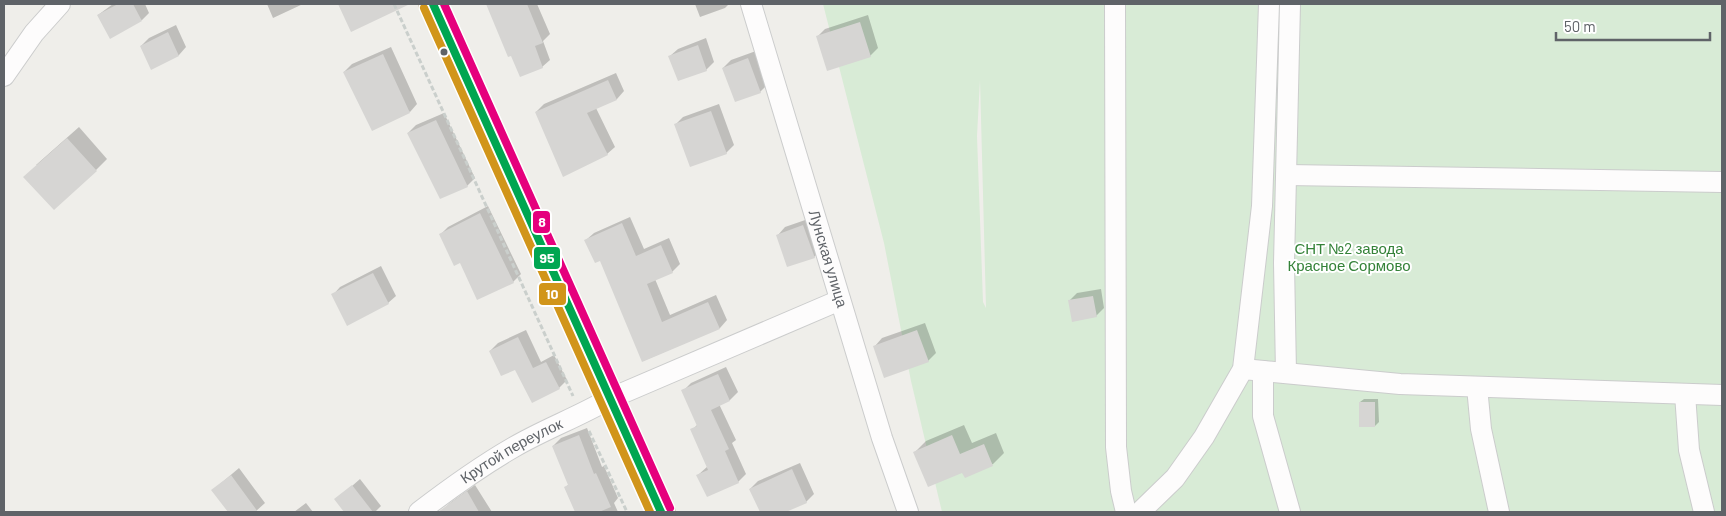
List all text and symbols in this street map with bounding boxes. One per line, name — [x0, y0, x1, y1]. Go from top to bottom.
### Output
scale bar — [1556, 10, 1710, 42]
text: 50 m — [1564, 17, 1596, 35]
unlabelled marker — [439, 47, 449, 57]
street label: Лунская улица — [806, 207, 852, 310]
line badge: 8 — [532, 210, 551, 234]
text: 8 — [538, 213, 546, 230]
park label: СНТ №2 завода Красное Сормово — [1287, 239, 1411, 274]
line badge: 95 — [533, 246, 561, 270]
text: 95 — [540, 249, 555, 266]
line badge: 10 — [538, 282, 567, 306]
text: 10 — [546, 285, 558, 302]
street label: Крутой переулок — [456, 414, 565, 487]

